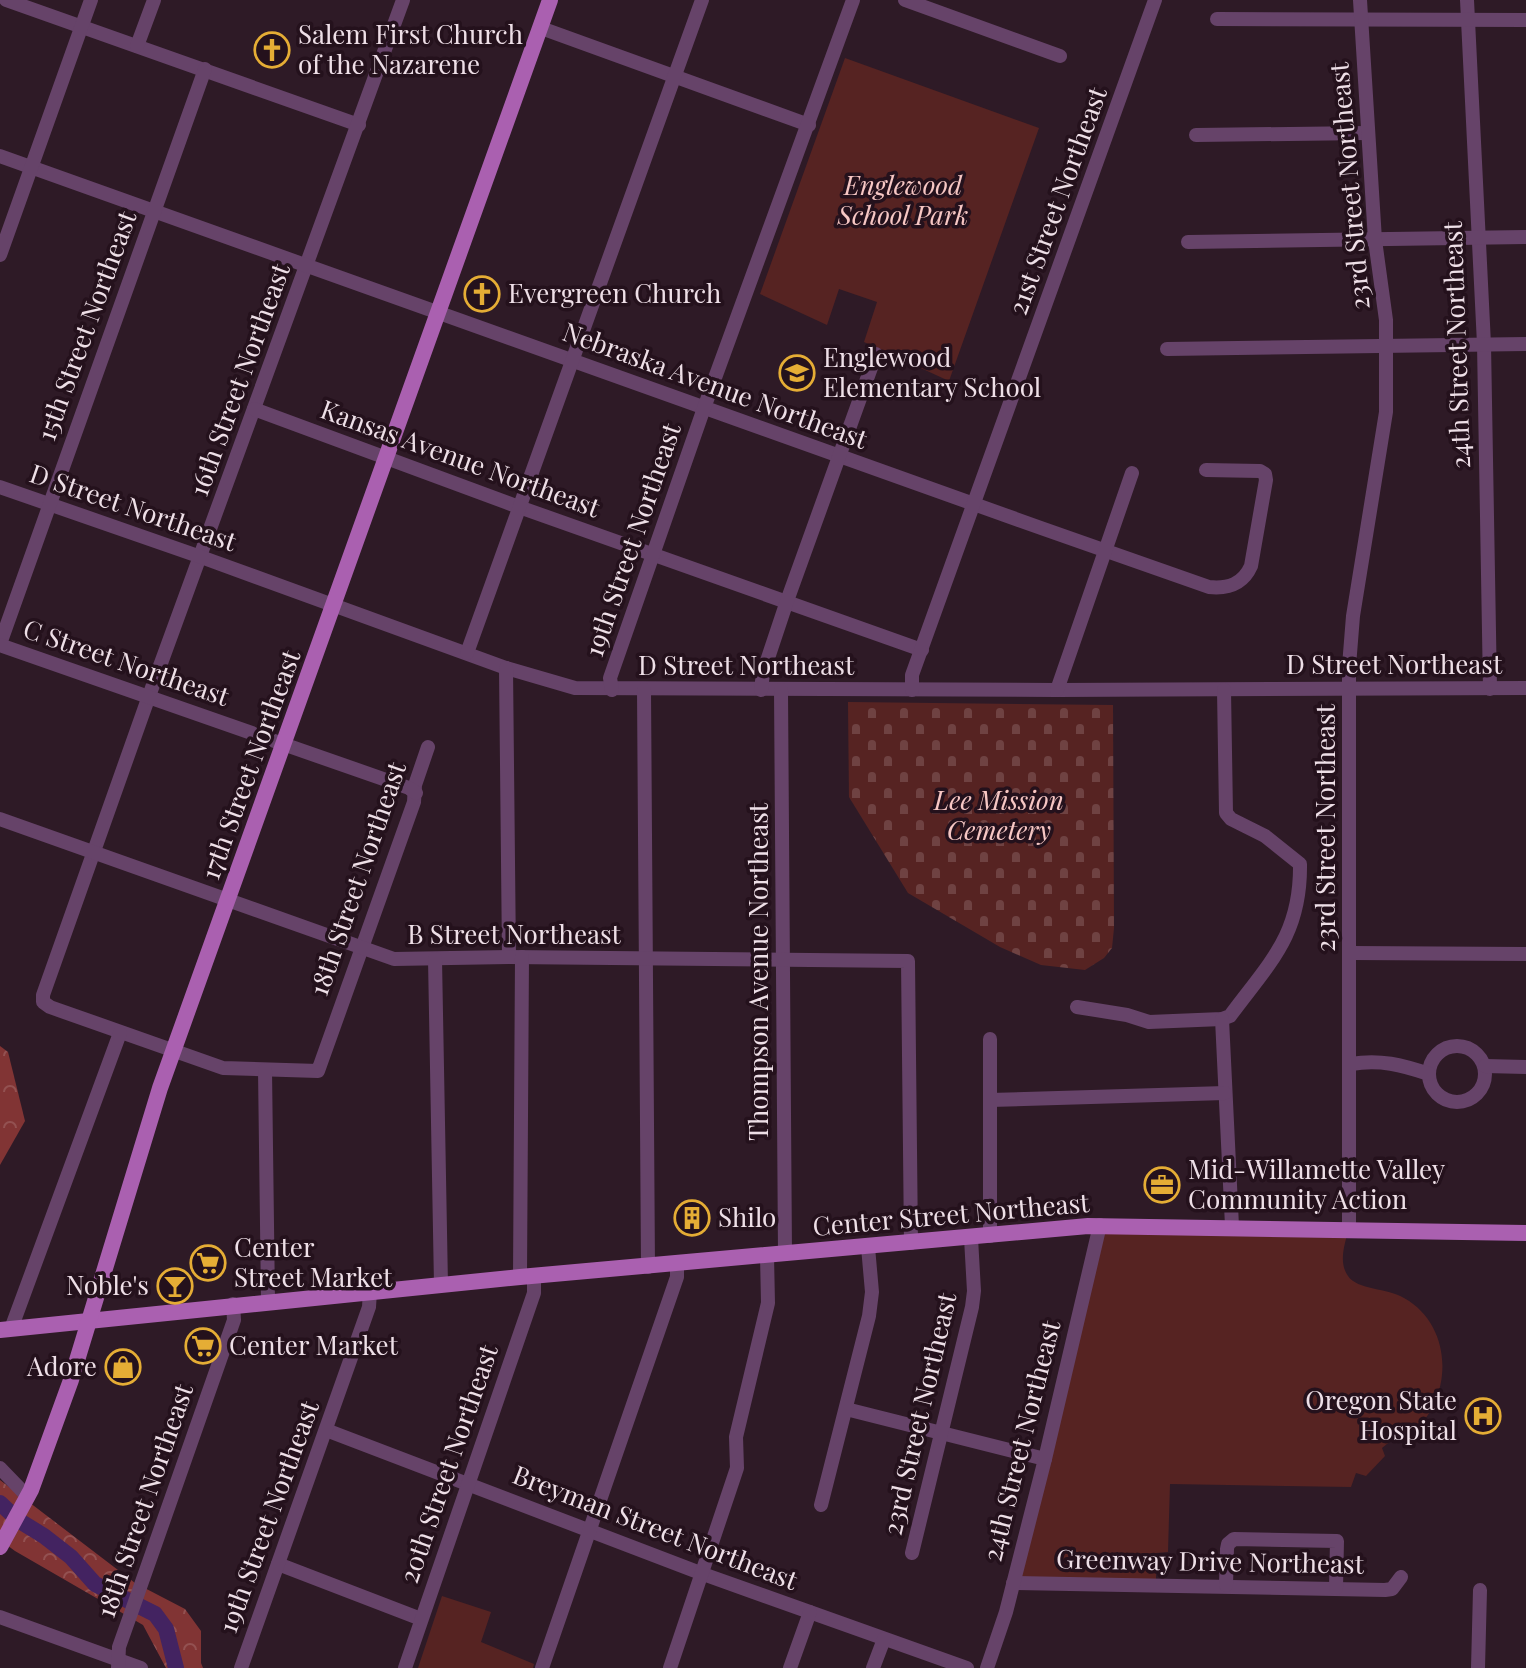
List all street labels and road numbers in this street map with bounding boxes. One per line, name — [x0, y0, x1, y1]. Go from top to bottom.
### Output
street label: 23rd Street Northeast — [1320, 60, 1377, 311]
street label: 21st Street Northeast — [999, 81, 1114, 319]
street label: 15th Street Northeast — [28, 205, 144, 445]
street label: 24th Street Northeast — [1434, 220, 1477, 469]
street label: 16th Street Northeast — [180, 258, 297, 501]
street label: Nebraska Avenue Northeast — [558, 313, 873, 456]
street label: Kansas Avenue Northeast — [316, 391, 606, 525]
street label: 19th Street Northeast — [575, 417, 688, 661]
street label: D Street Northeast — [26, 455, 242, 559]
street label: C Street Northeast — [19, 610, 235, 713]
street label: 17th Street Northeast — [192, 644, 308, 884]
street label: D Street Northeast — [1286, 646, 1503, 681]
street label: D Street Northeast — [638, 647, 855, 682]
street label: 23rd Street Northeast — [1307, 703, 1342, 952]
street label: 18th Street Northeast — [300, 756, 413, 1000]
street label: Thompson Avenue Northeast — [740, 802, 775, 1141]
street label: B Street Northeast — [407, 916, 622, 951]
street label: Center Street Northeast — [811, 1184, 1091, 1243]
street label: 23rd Street Northeast — [874, 1288, 964, 1538]
street label: 24th Street Northeast — [974, 1316, 1068, 1565]
street label: 20th Street Northeast — [390, 1339, 505, 1587]
street label: 18th Street Northeast — [87, 1378, 200, 1622]
street label: 19th Street Northeast — [209, 1395, 326, 1637]
street label: Breyman Street Northeast — [508, 1456, 804, 1597]
street label: Greenway Drive Northeast — [1056, 1540, 1365, 1581]

